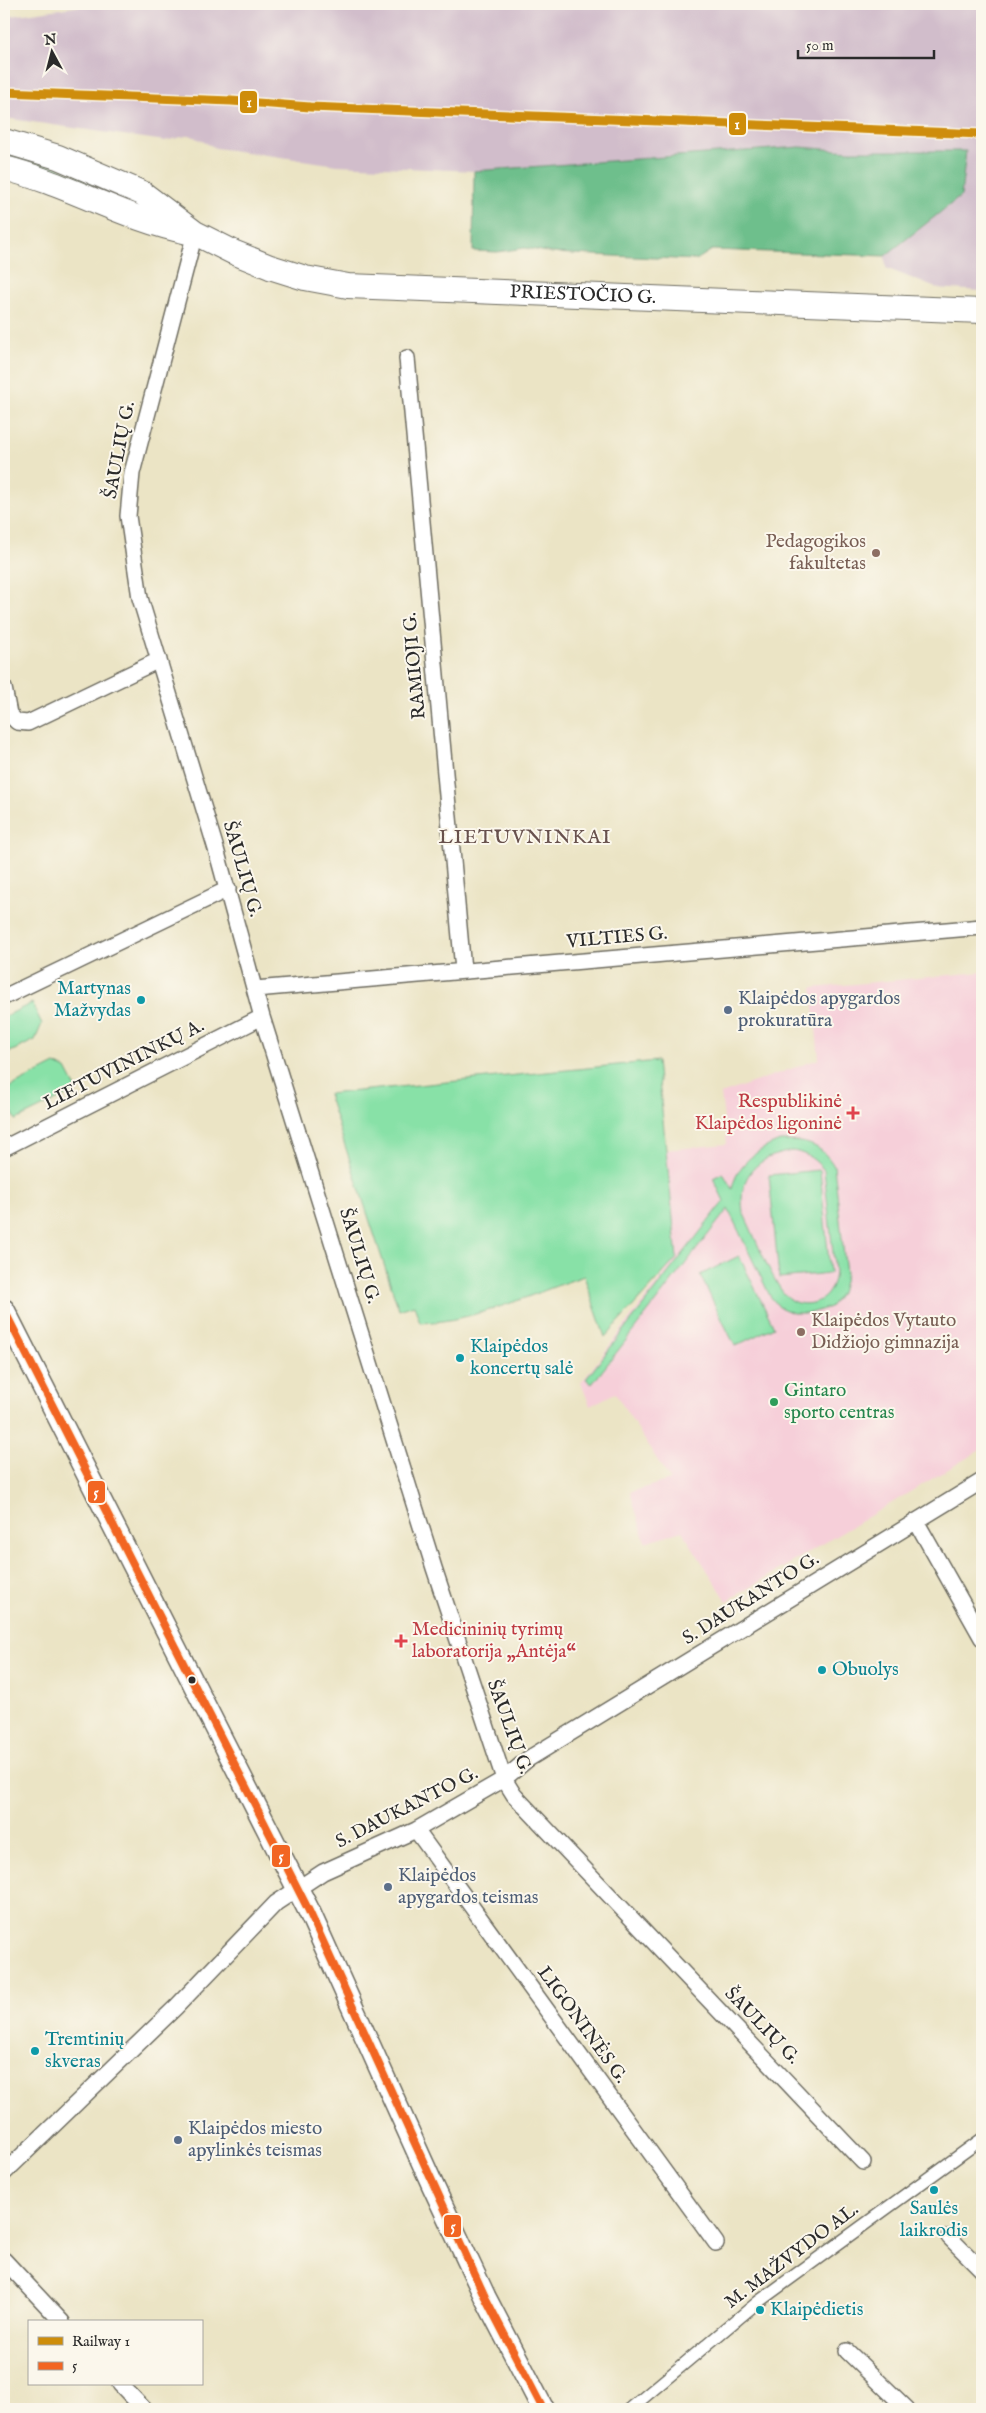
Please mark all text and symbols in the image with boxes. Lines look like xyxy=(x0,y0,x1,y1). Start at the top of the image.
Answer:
north arrow xyxy=(28,28,78,78)
scale bar xyxy=(798,28,935,60)
text: N xyxy=(42,30,58,50)
text: 50 m xyxy=(806,36,834,55)
line badge: 1 xyxy=(239,90,258,114)
text: 1 xyxy=(246,94,252,112)
line badge: 1 xyxy=(728,112,747,136)
text: 1 xyxy=(734,116,740,134)
street label: PRIESTOČIO G. xyxy=(509,280,657,310)
street label: ŠAULIŲ G. xyxy=(98,399,141,501)
place label: Pedagogikos fakultetas xyxy=(765,530,866,576)
marker: Pedagogikos fakultetas xyxy=(870,547,882,559)
street label: RAMIOJI G. xyxy=(398,611,432,721)
street label: ŠAULIŲ G. xyxy=(217,818,268,920)
district label: LIETUVNINKAI xyxy=(438,825,612,850)
street label: VILTIES G. xyxy=(564,922,669,954)
place label: Martynas Mažvydas xyxy=(54,977,131,1023)
place label: Klaipėdos apygardos prokuratūra xyxy=(738,987,900,1033)
marker: Martynas Mažvydas xyxy=(135,994,147,1006)
marker: Klaipėdos apygardos prokuratūra xyxy=(722,1004,734,1016)
street label: LIETUVININKŲ A. xyxy=(39,1014,209,1116)
place label: Respublikinė Klaipėdos ligoninė xyxy=(695,1090,842,1136)
marker: Respublikinė Klaipėdos ligoninė xyxy=(846,1106,860,1120)
street label: ŠAULIŲ G. xyxy=(333,1205,386,1307)
place label: Klaipėdos Vytauto Didžiojo gimnazija xyxy=(811,1309,960,1355)
marker: Klaipėdos Vytauto Didžiojo gimnazija xyxy=(795,1326,807,1338)
place label: Klaipėdos koncertų salė xyxy=(470,1335,574,1381)
marker: Klaipėdos koncertų salė xyxy=(454,1352,466,1364)
place label: Gintaro sporto centras xyxy=(784,1379,894,1425)
marker: Gintaro sporto centras xyxy=(768,1396,780,1408)
line badge: 5 xyxy=(87,1480,106,1504)
text: 5 xyxy=(93,1484,99,1502)
street label: S. DAUKANTO G. xyxy=(678,1547,824,1651)
place label: Medicininių tyrimų laboratorija „Antėja“ xyxy=(412,1618,576,1664)
marker: Medicininių tyrimų laboratorija „Antėja“ xyxy=(394,1634,408,1648)
place label: Obuolys xyxy=(832,1658,899,1682)
marker: Obuolys xyxy=(816,1664,828,1676)
unlabelled marker xyxy=(187,1675,197,1685)
street label: ŠAULIŲ G. xyxy=(481,1676,538,1778)
street label: S. DAUKANTO G. xyxy=(332,1762,482,1854)
line badge: 5 xyxy=(271,1844,291,1868)
text: 5 xyxy=(278,1848,284,1866)
place label: Klaipėdos apygardos teismas xyxy=(398,1864,539,1910)
marker: Klaipėdos apygardos teismas xyxy=(382,1881,394,1893)
street label: LIGONINĖS G. xyxy=(531,1961,633,2088)
street label: ŠAULIŲ G. xyxy=(719,1981,806,2070)
place label: Tremtinių skveras xyxy=(45,2028,124,2074)
marker: Tremtinių skveras xyxy=(29,2045,41,2057)
place label: Klaipėdos miesto apylinkės teismas xyxy=(188,2117,322,2163)
marker: Klaipėdos miesto apylinkės teismas xyxy=(172,2134,184,2146)
marker: Saulės laikrodis xyxy=(928,2184,940,2196)
place label: Saulės laikrodis xyxy=(900,2197,968,2243)
street label: M. MAŽVYDO AL. xyxy=(720,2198,864,2314)
line badge: 5 xyxy=(443,2214,462,2238)
text: 5 xyxy=(450,2218,456,2236)
place label: Klaipėdietis xyxy=(770,2298,863,2322)
marker: Klaipėdietis xyxy=(754,2304,766,2316)
legend xyxy=(28,2320,202,2386)
text: Railway 1 xyxy=(72,2332,130,2351)
text: 5 xyxy=(72,2356,78,2375)

